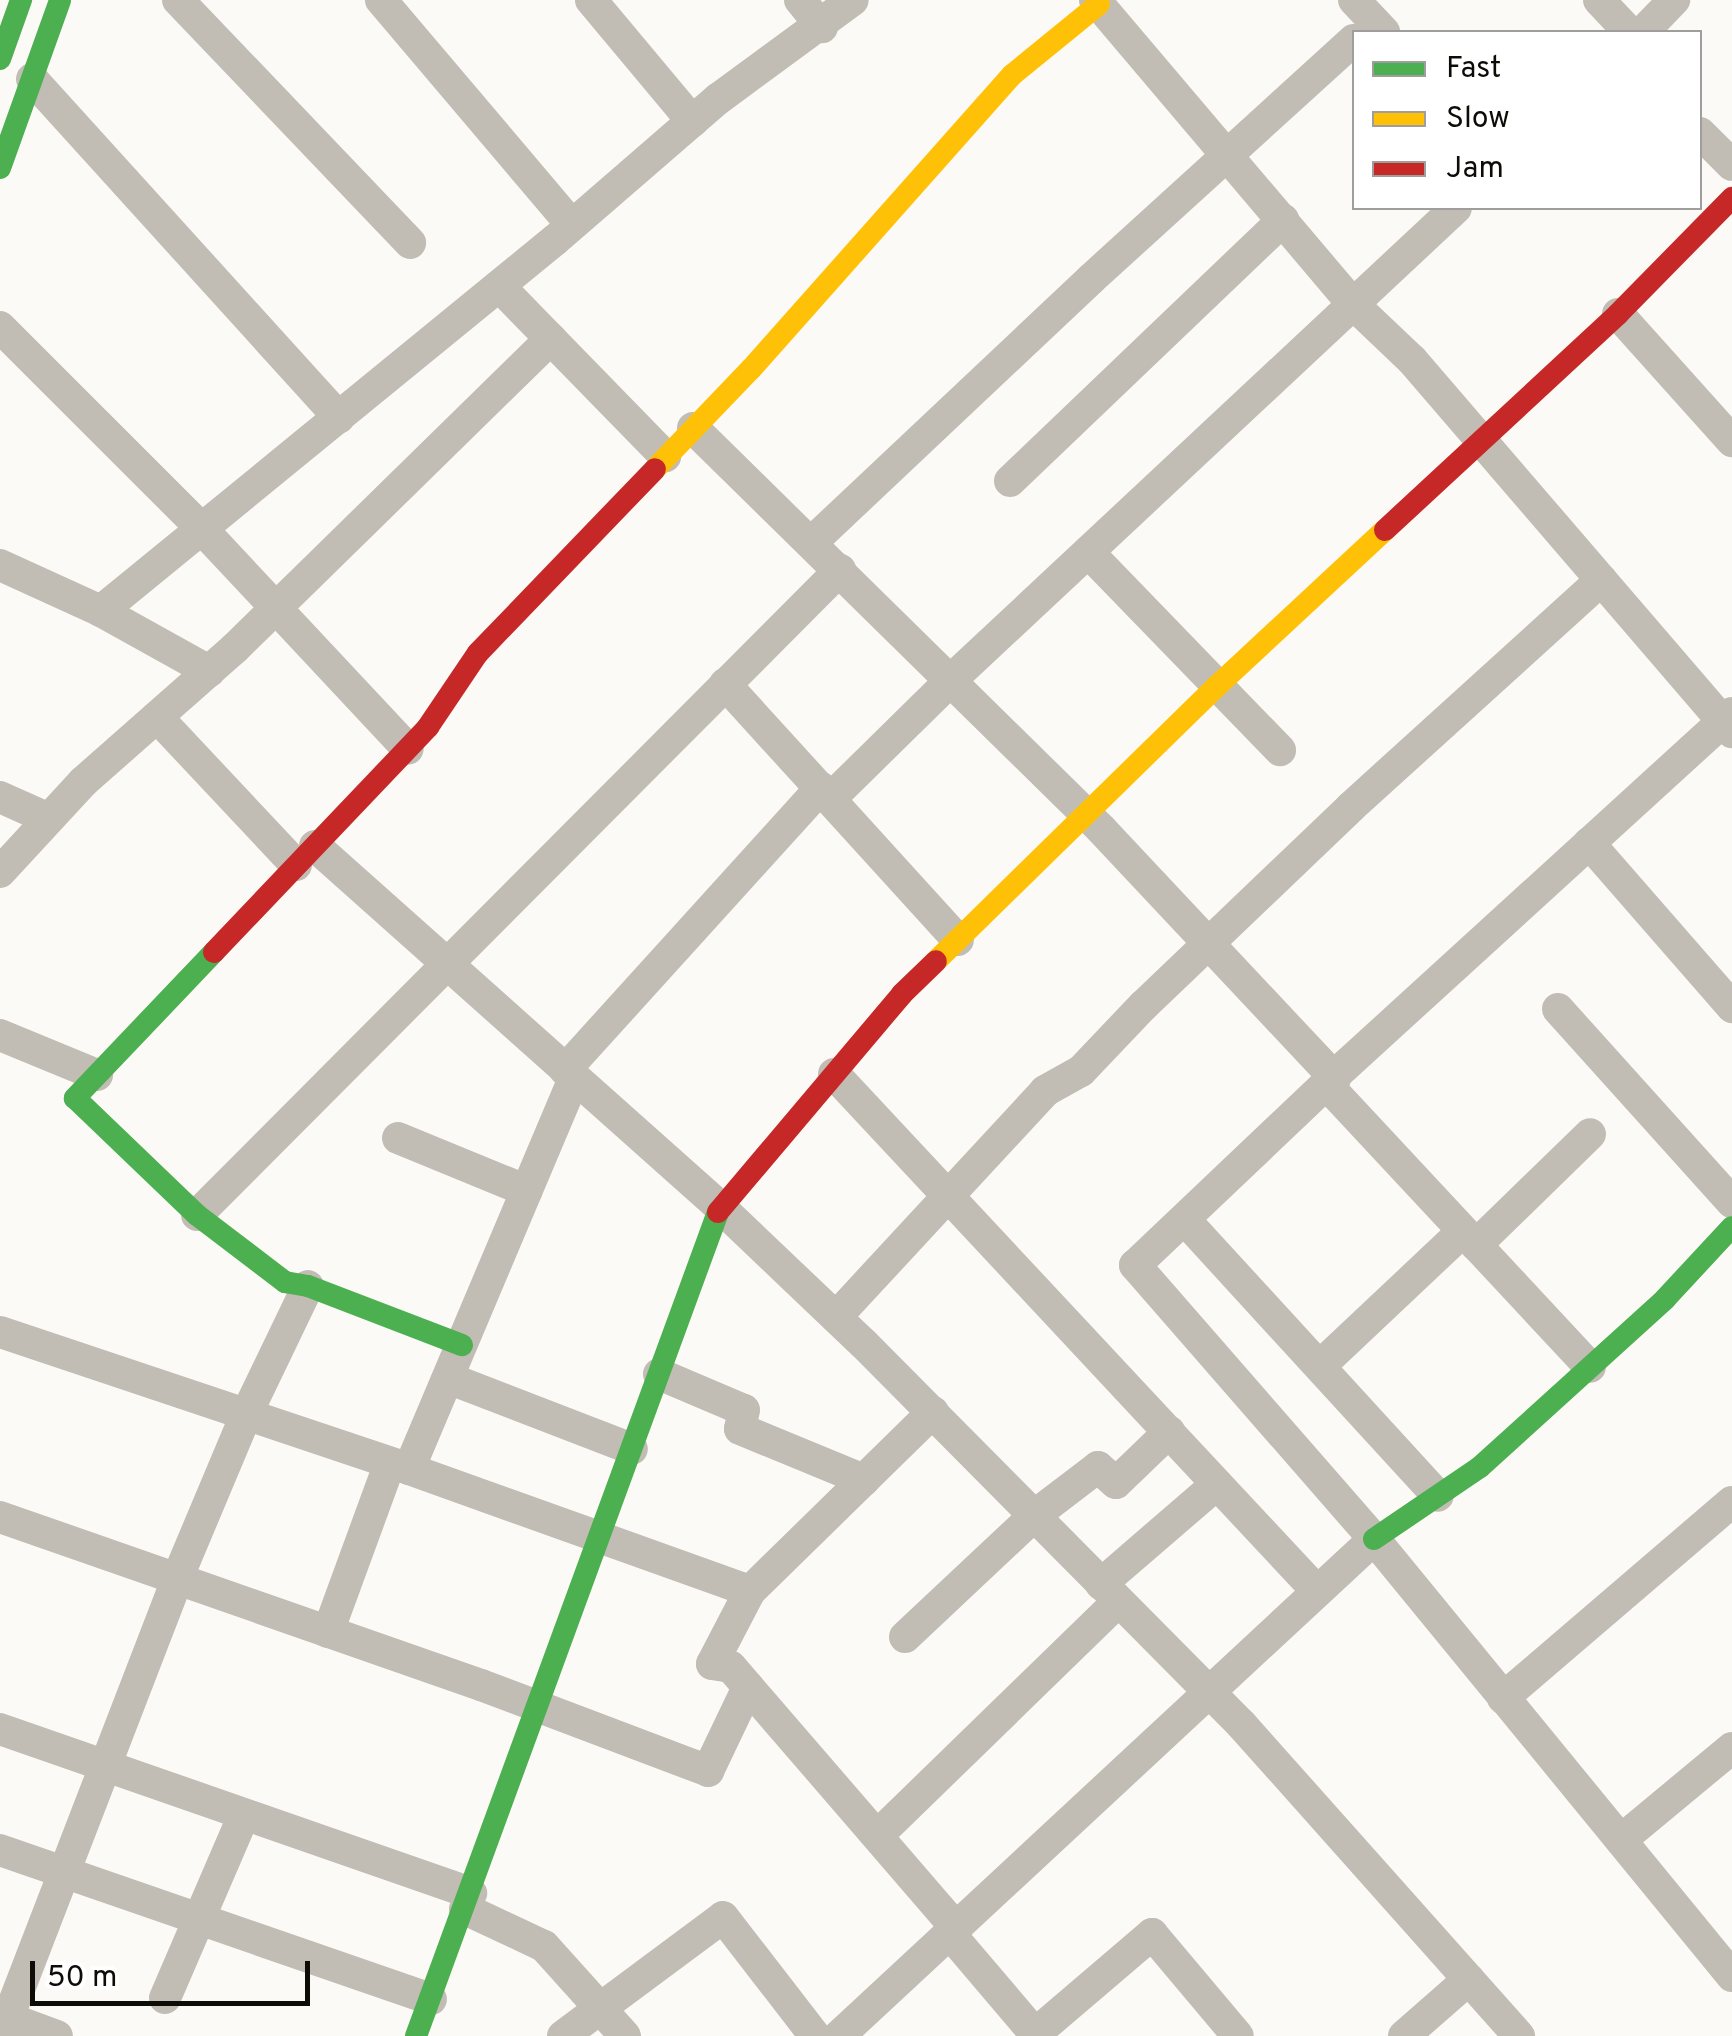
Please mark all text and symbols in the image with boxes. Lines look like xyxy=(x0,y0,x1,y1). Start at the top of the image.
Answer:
legend xyxy=(1352,30,1702,210)
text: Fast xyxy=(1446,51,1501,88)
text: Slow xyxy=(1446,101,1510,138)
text: Jam xyxy=(1446,151,1504,188)
scale bar xyxy=(35,1941,315,2003)
text: 50 m xyxy=(47,1960,117,1997)

